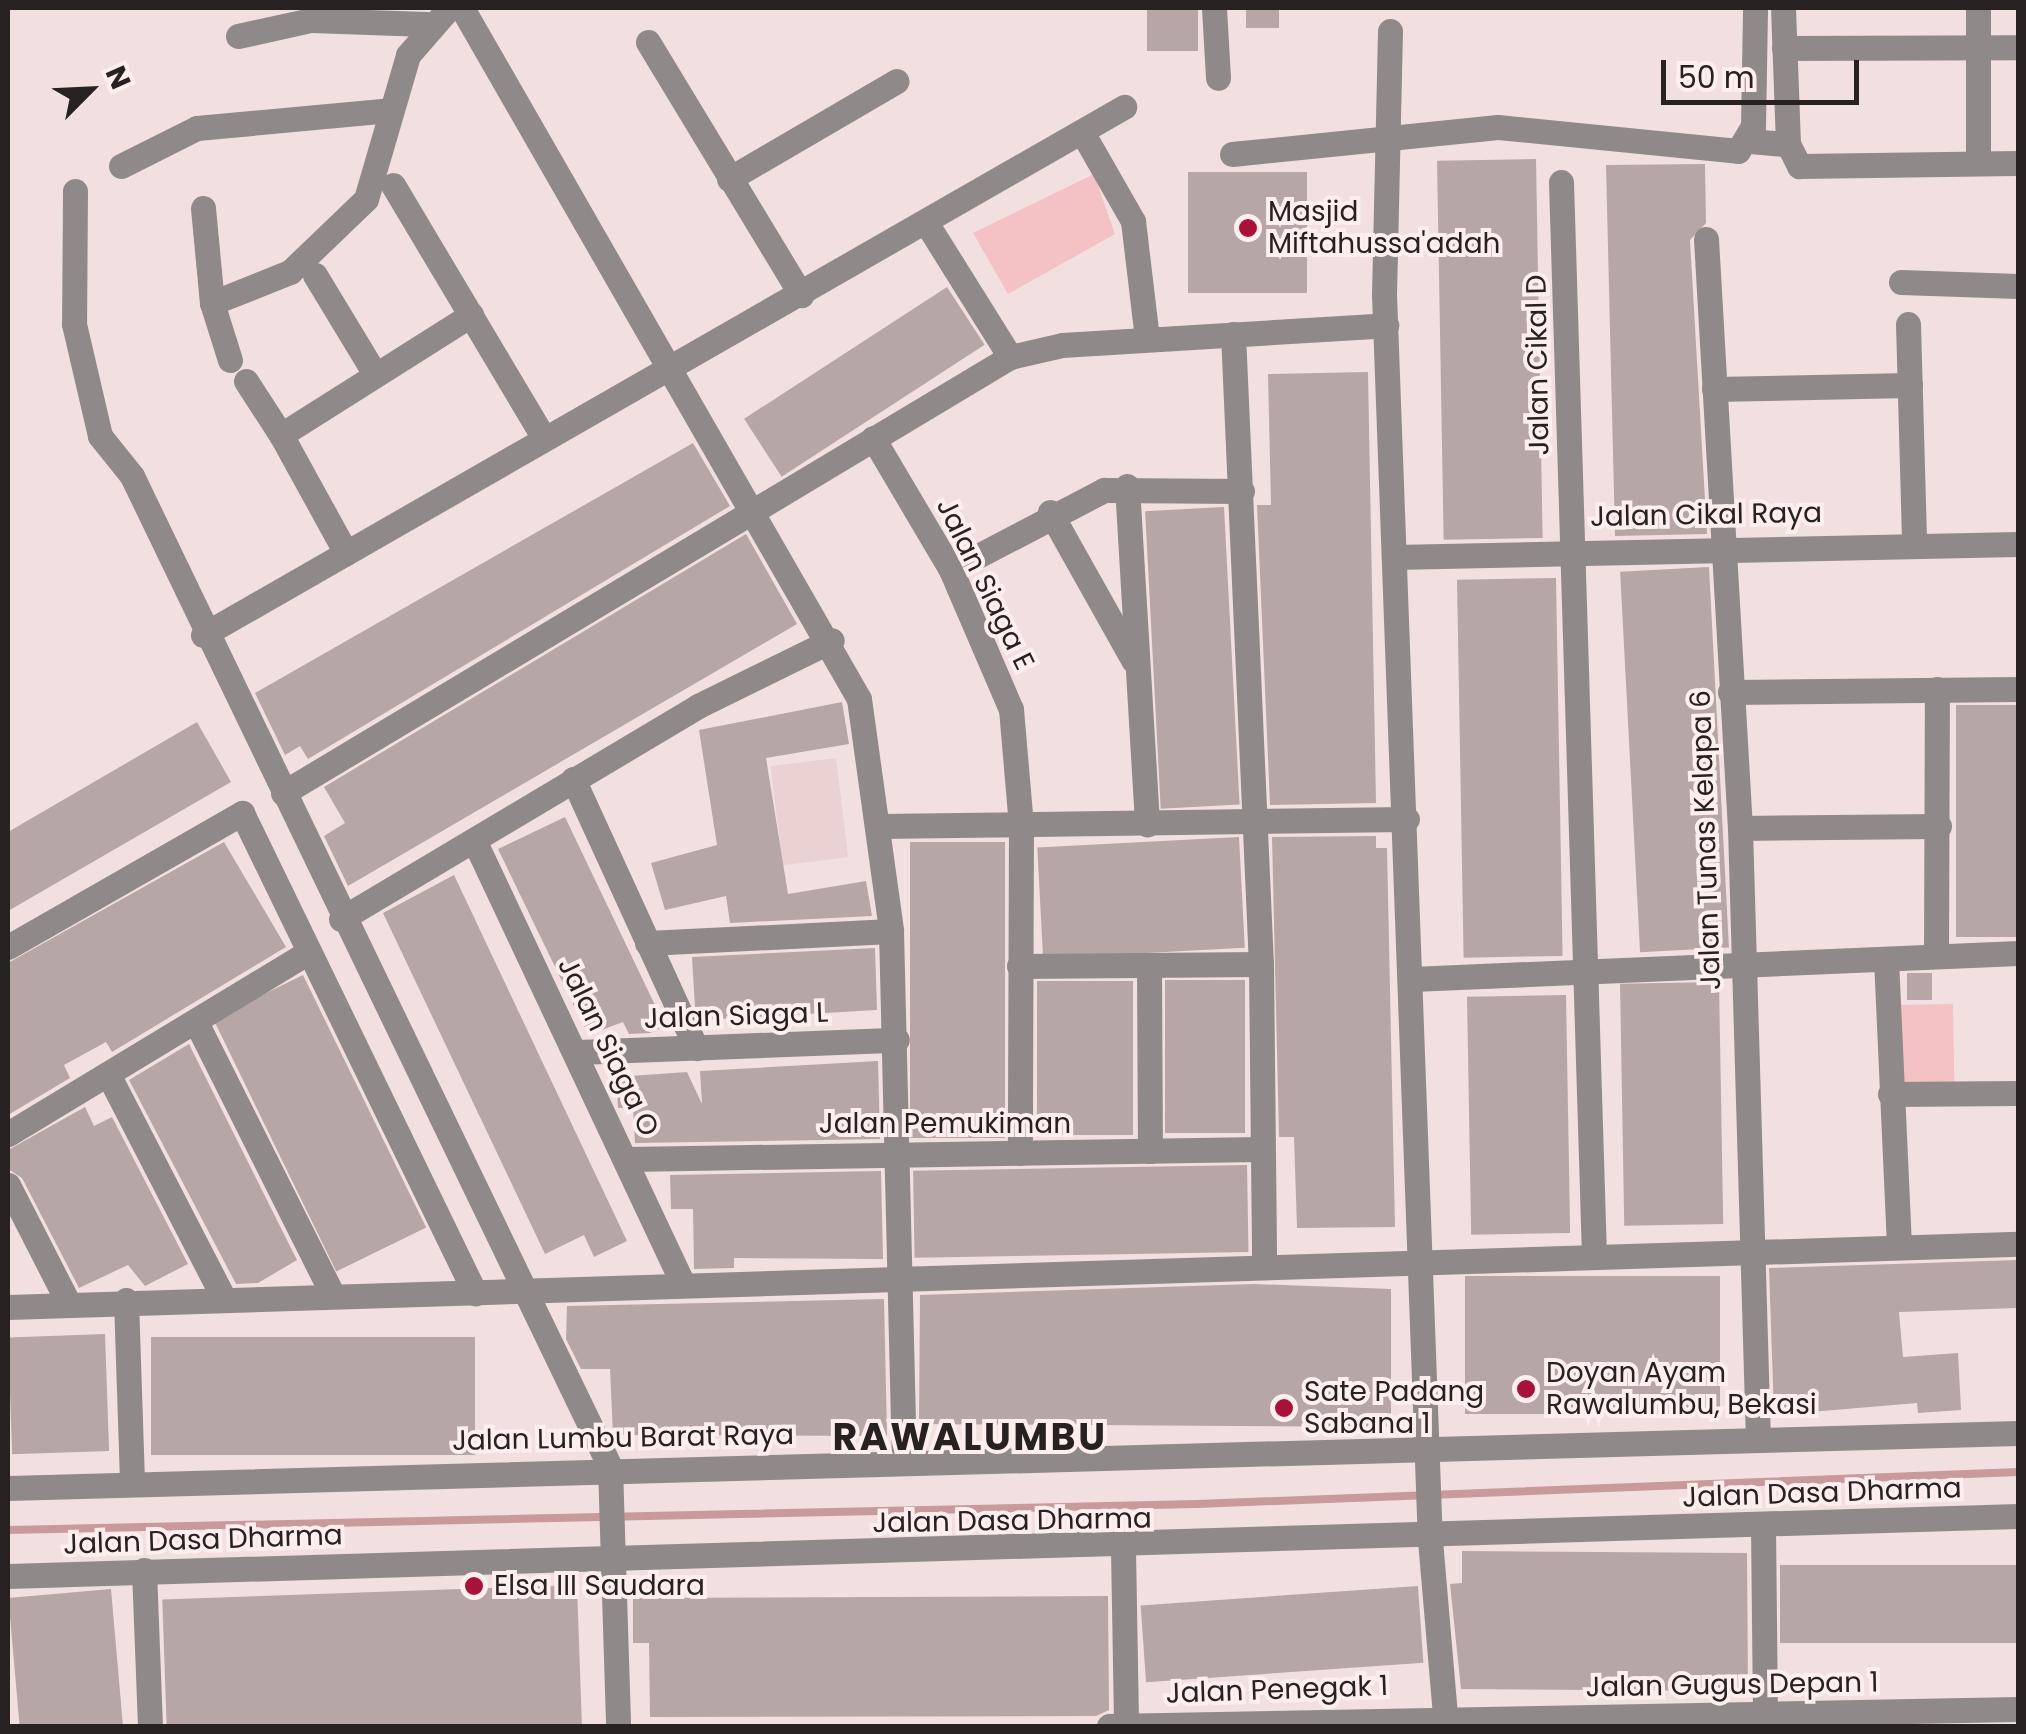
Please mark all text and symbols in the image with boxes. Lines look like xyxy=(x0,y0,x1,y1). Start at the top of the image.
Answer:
north arrow xyxy=(40,40,140,140)
scale bar xyxy=(1666,40,1864,102)
text: 50 m xyxy=(1678,56,1755,99)
text: N xyxy=(96,60,140,95)
place label: Masjid Miftahussa'adah xyxy=(1268,195,1500,261)
marker: Masjid Miftahussa'adah xyxy=(1237,217,1259,239)
street label: Jalan Cikal D xyxy=(1520,274,1556,456)
street label: Jalan Siaga E xyxy=(929,493,1041,675)
street label: Jalan Cikal Raya xyxy=(1590,496,1822,534)
street label: Jalan Tunas Kelapa 6 xyxy=(1684,689,1728,991)
street label: Jalan Siaga O xyxy=(550,952,666,1142)
street label: Jalan Siaga L xyxy=(643,996,829,1036)
street label: Jalan Pemukiman xyxy=(819,1107,1071,1141)
place label: Doyan Ayam Rawalumbu, Bekasi xyxy=(1546,1356,1817,1422)
place label: Sate Padang Sabana 1 xyxy=(1304,1375,1484,1441)
marker: Doyan Ayam Rawalumbu, Bekasi xyxy=(1515,1378,1537,1400)
marker: Sate Padang Sabana 1 xyxy=(1273,1397,1295,1419)
district label: RAWALUMBU xyxy=(833,1414,1107,1460)
street label: Jalan Lumbu Barat Raya xyxy=(452,1418,794,1458)
street label: Jalan Dasa Dharma xyxy=(1682,1471,1962,1515)
street label: Jalan Dasa Dharma xyxy=(872,1502,1152,1540)
street label: Jalan Dasa Dharma xyxy=(63,1518,343,1562)
place label: Elsa III Saudara xyxy=(494,1569,705,1603)
marker: Elsa III Saudara xyxy=(463,1575,485,1597)
street label: Jalan Gugus Depan 1 xyxy=(1585,1666,1879,1704)
street label: Jalan Penegak 1 xyxy=(1165,1669,1389,1711)

